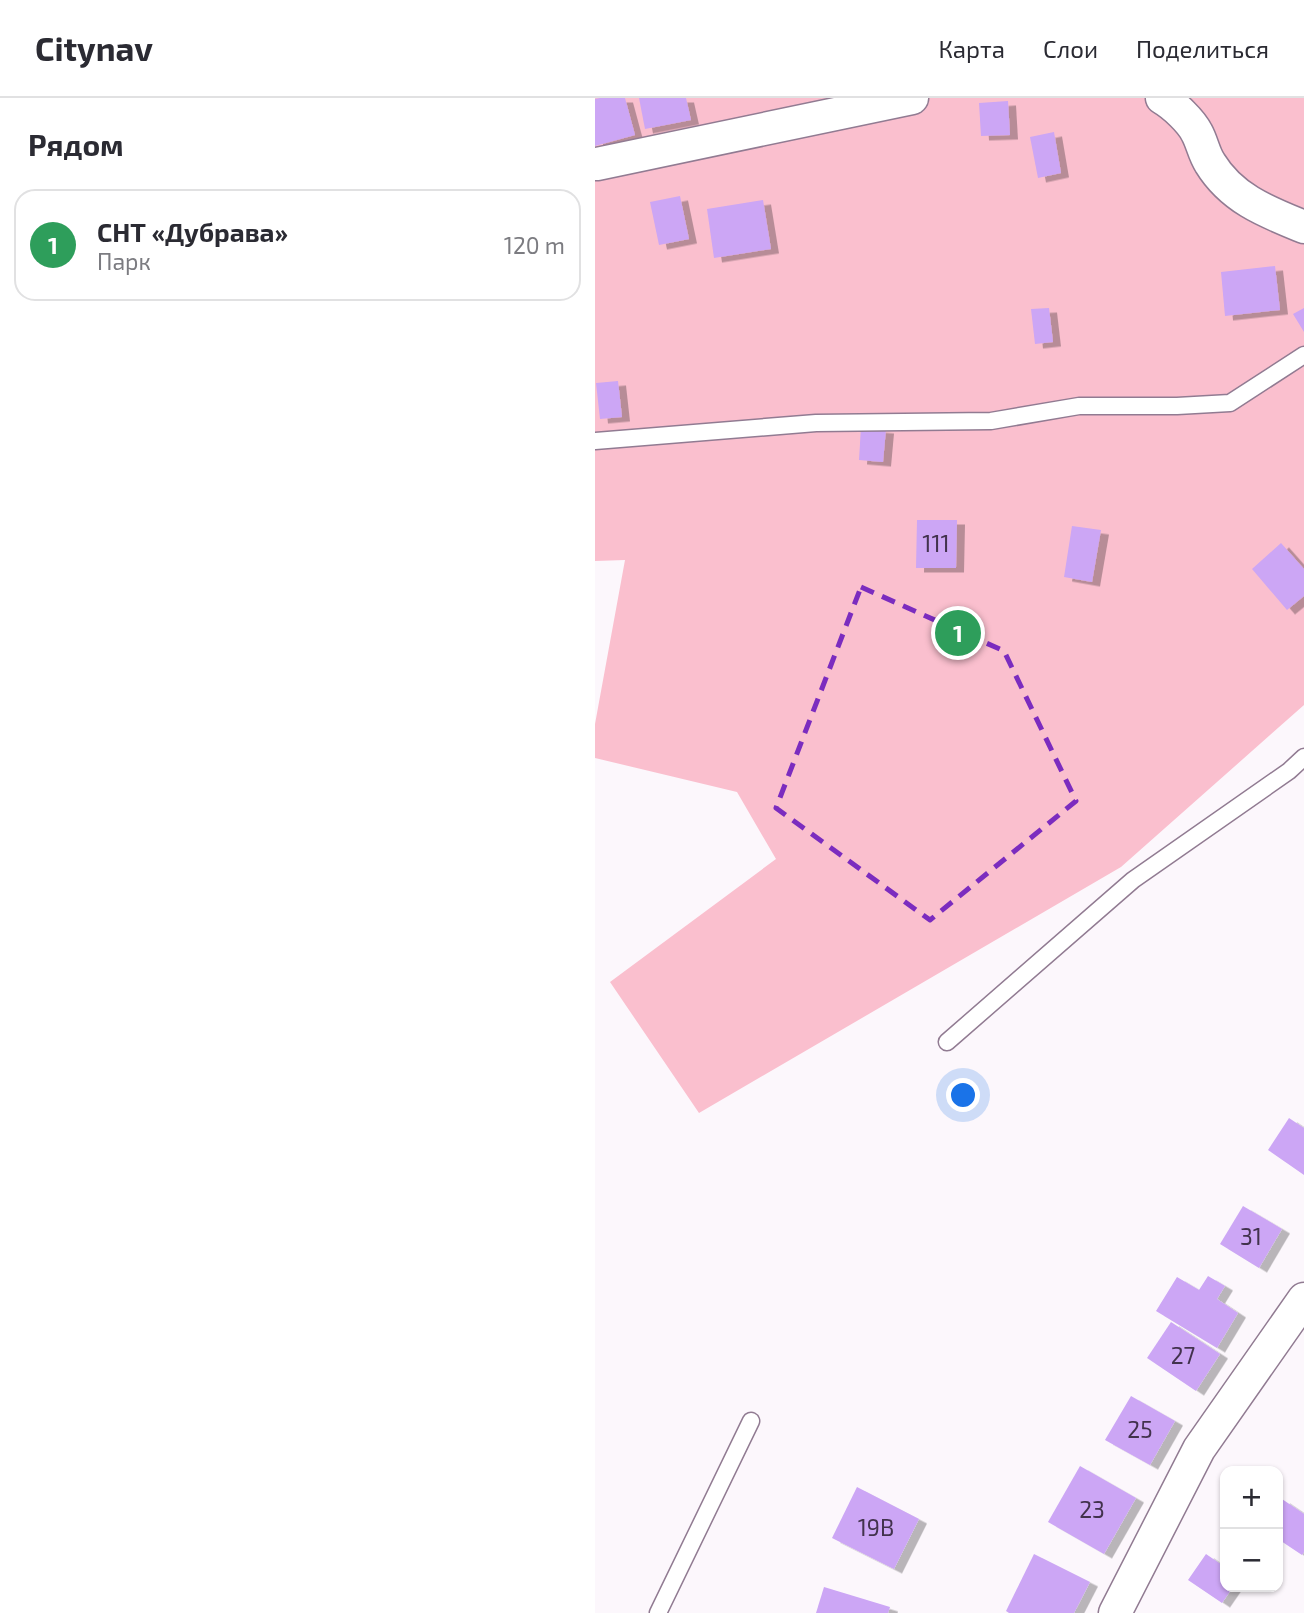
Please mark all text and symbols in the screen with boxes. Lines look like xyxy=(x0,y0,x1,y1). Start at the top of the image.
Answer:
text: Citynav xyxy=(35,28,153,68)
text: Карта xyxy=(938,34,1005,63)
text: Слои xyxy=(1043,34,1098,63)
text: Поделиться xyxy=(1136,34,1269,63)
text: Рядом xyxy=(28,126,124,162)
text: СНТ «Дубрава» xyxy=(97,216,288,247)
text: 1 xyxy=(48,231,58,259)
text: 120 m xyxy=(504,231,565,259)
text: Парк xyxy=(97,247,151,275)
house number: 111 xyxy=(922,529,950,557)
pin: 1 xyxy=(935,607,981,659)
your location xyxy=(946,1078,980,1112)
house number: 31 xyxy=(1240,1222,1262,1250)
house number: 27 xyxy=(1171,1341,1196,1369)
house number: 25 xyxy=(1127,1415,1153,1443)
map controls xyxy=(1220,1466,1283,1592)
button: + xyxy=(1220,1466,1283,1529)
house number: 23 xyxy=(1079,1495,1105,1523)
house number: 19В xyxy=(858,1513,894,1541)
button: − xyxy=(1220,1529,1283,1592)

